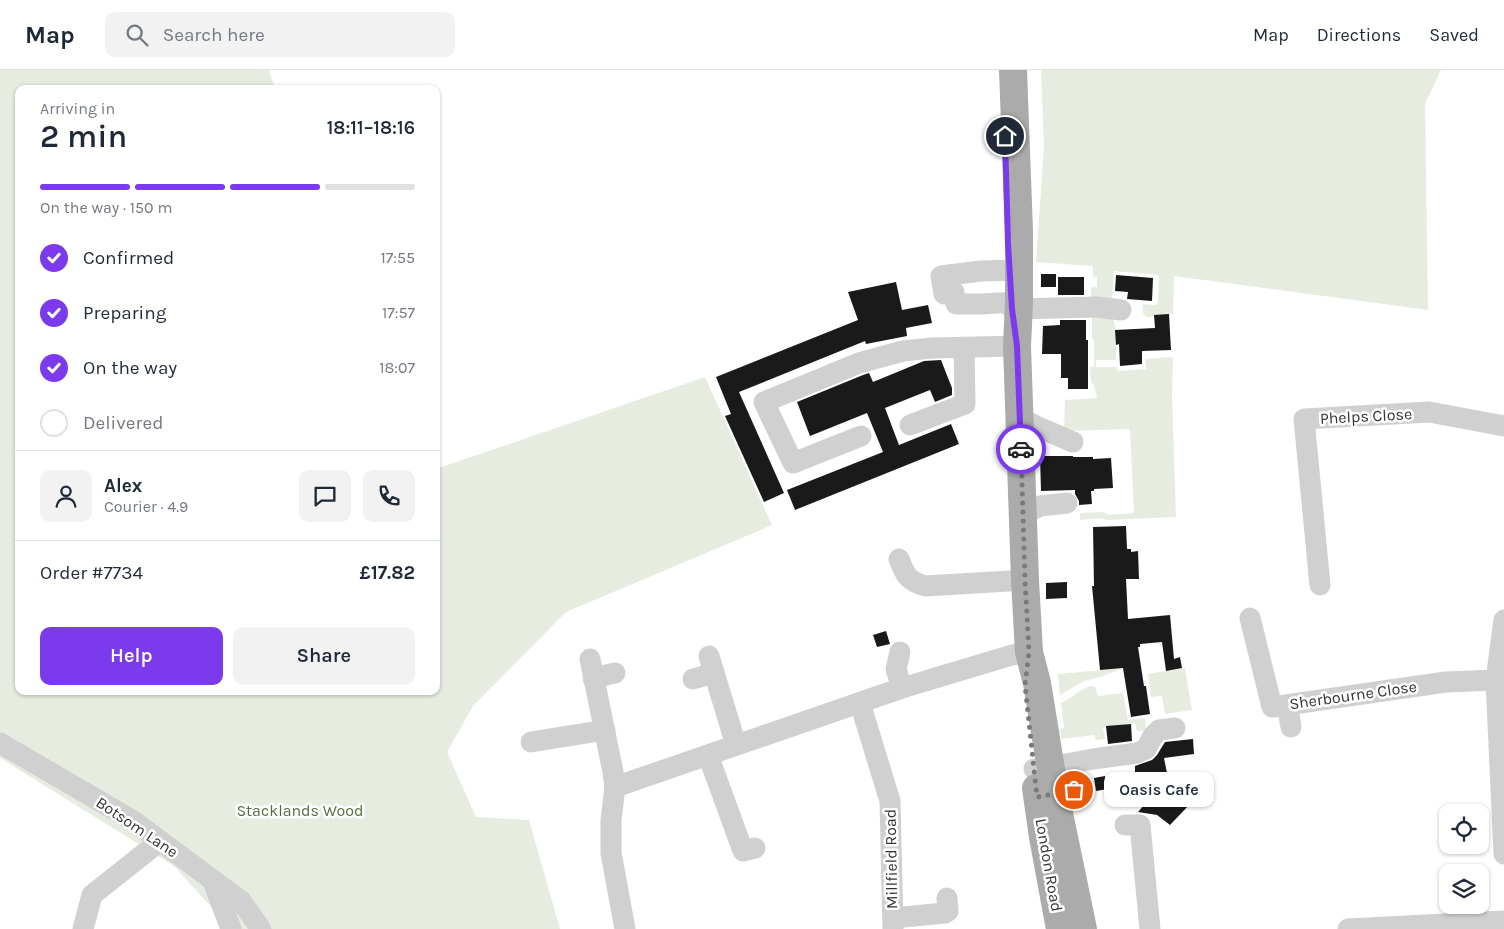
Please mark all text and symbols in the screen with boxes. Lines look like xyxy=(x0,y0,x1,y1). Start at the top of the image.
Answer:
search box xyxy=(105,12,455,57)
text: Map xyxy=(25,21,75,49)
icon: search xyxy=(123,21,151,49)
text: Search here xyxy=(163,24,265,46)
text: Map xyxy=(1253,24,1289,46)
text: Directions xyxy=(1317,24,1401,46)
text: Saved xyxy=(1429,24,1479,46)
text: Arriving in xyxy=(40,99,115,118)
pin xyxy=(984,115,1026,157)
text: 18:11–18:16 xyxy=(327,117,415,139)
text: 2 min xyxy=(40,118,127,155)
icon: home xyxy=(991,122,1019,150)
text: On the way · 150 m xyxy=(40,198,172,217)
icon: check xyxy=(40,244,68,272)
text: Confirmed xyxy=(83,247,174,269)
text: 17:55 xyxy=(380,248,415,267)
icon: check xyxy=(40,299,68,327)
text: Preparing xyxy=(83,302,166,324)
text: 17:57 xyxy=(382,303,415,322)
icon: check xyxy=(40,354,68,382)
text: On the way xyxy=(83,357,177,379)
text: 18:07 xyxy=(379,358,415,377)
street label: Phelps Close xyxy=(1319,404,1413,428)
text: Delivered xyxy=(83,412,163,434)
courier xyxy=(996,424,1046,474)
icon: car xyxy=(1007,435,1035,463)
button: person xyxy=(40,470,92,522)
button: chat xyxy=(299,470,351,522)
button: phone xyxy=(363,470,415,522)
text: Alex xyxy=(104,475,142,497)
text: Courier · 4.9 xyxy=(104,497,188,516)
text: Order #7734 xyxy=(40,562,143,584)
text: £17.82 xyxy=(359,562,415,584)
button: Help xyxy=(40,627,223,685)
button: Share xyxy=(233,627,415,685)
street label: Sherbourne Close xyxy=(1288,677,1418,713)
pin xyxy=(1053,769,1095,811)
callout: Oasis Cafe xyxy=(1104,772,1214,808)
icon: bag xyxy=(1060,776,1088,804)
text: Oasis Cafe xyxy=(1119,780,1199,799)
street label: Botsom Lane xyxy=(92,793,182,861)
park label: Stacklands Wood xyxy=(236,801,364,820)
map controls xyxy=(1439,804,1489,914)
button: locate xyxy=(1439,804,1489,854)
street label: Millfield Road xyxy=(881,809,901,909)
street label: London Road xyxy=(1031,817,1067,913)
button: layers xyxy=(1439,864,1489,914)

